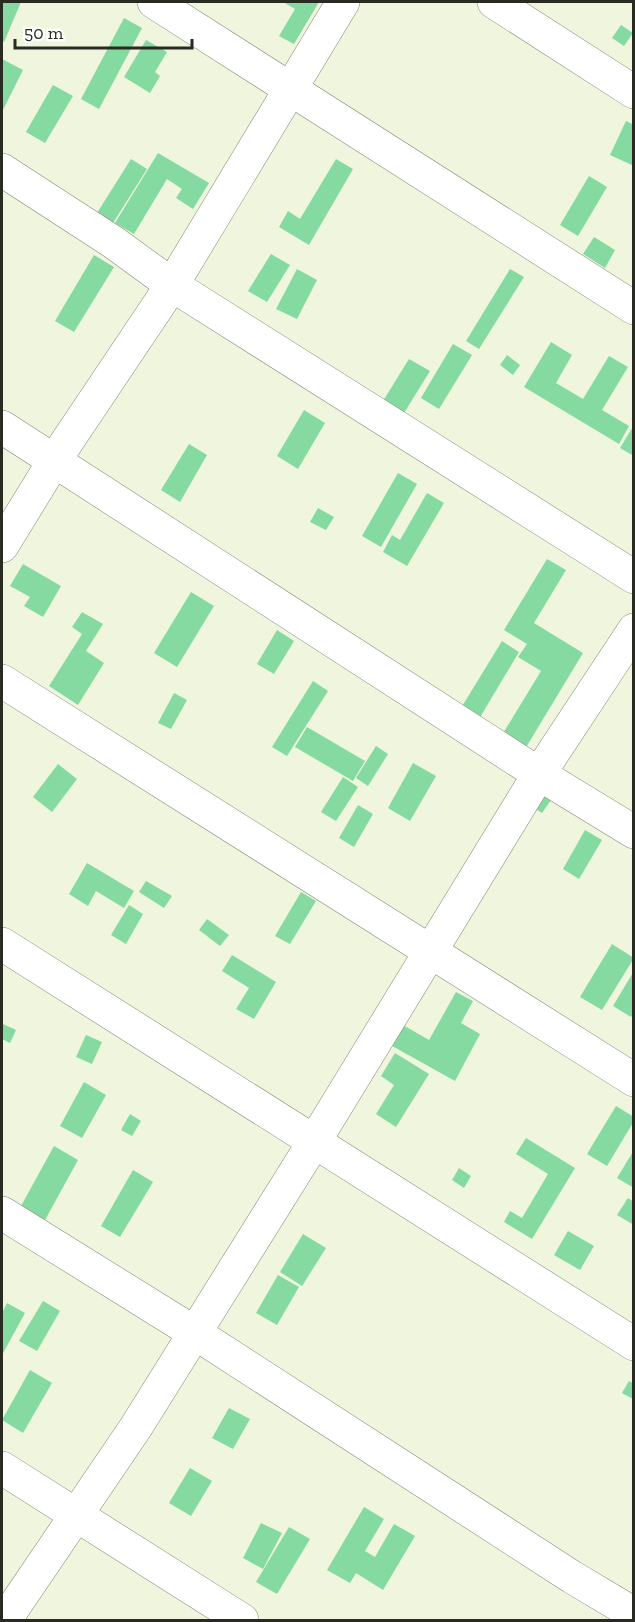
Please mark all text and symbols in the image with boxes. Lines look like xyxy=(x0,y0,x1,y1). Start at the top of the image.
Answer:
scale bar xyxy=(15,12,192,50)
text: 50 m xyxy=(24,22,64,44)

